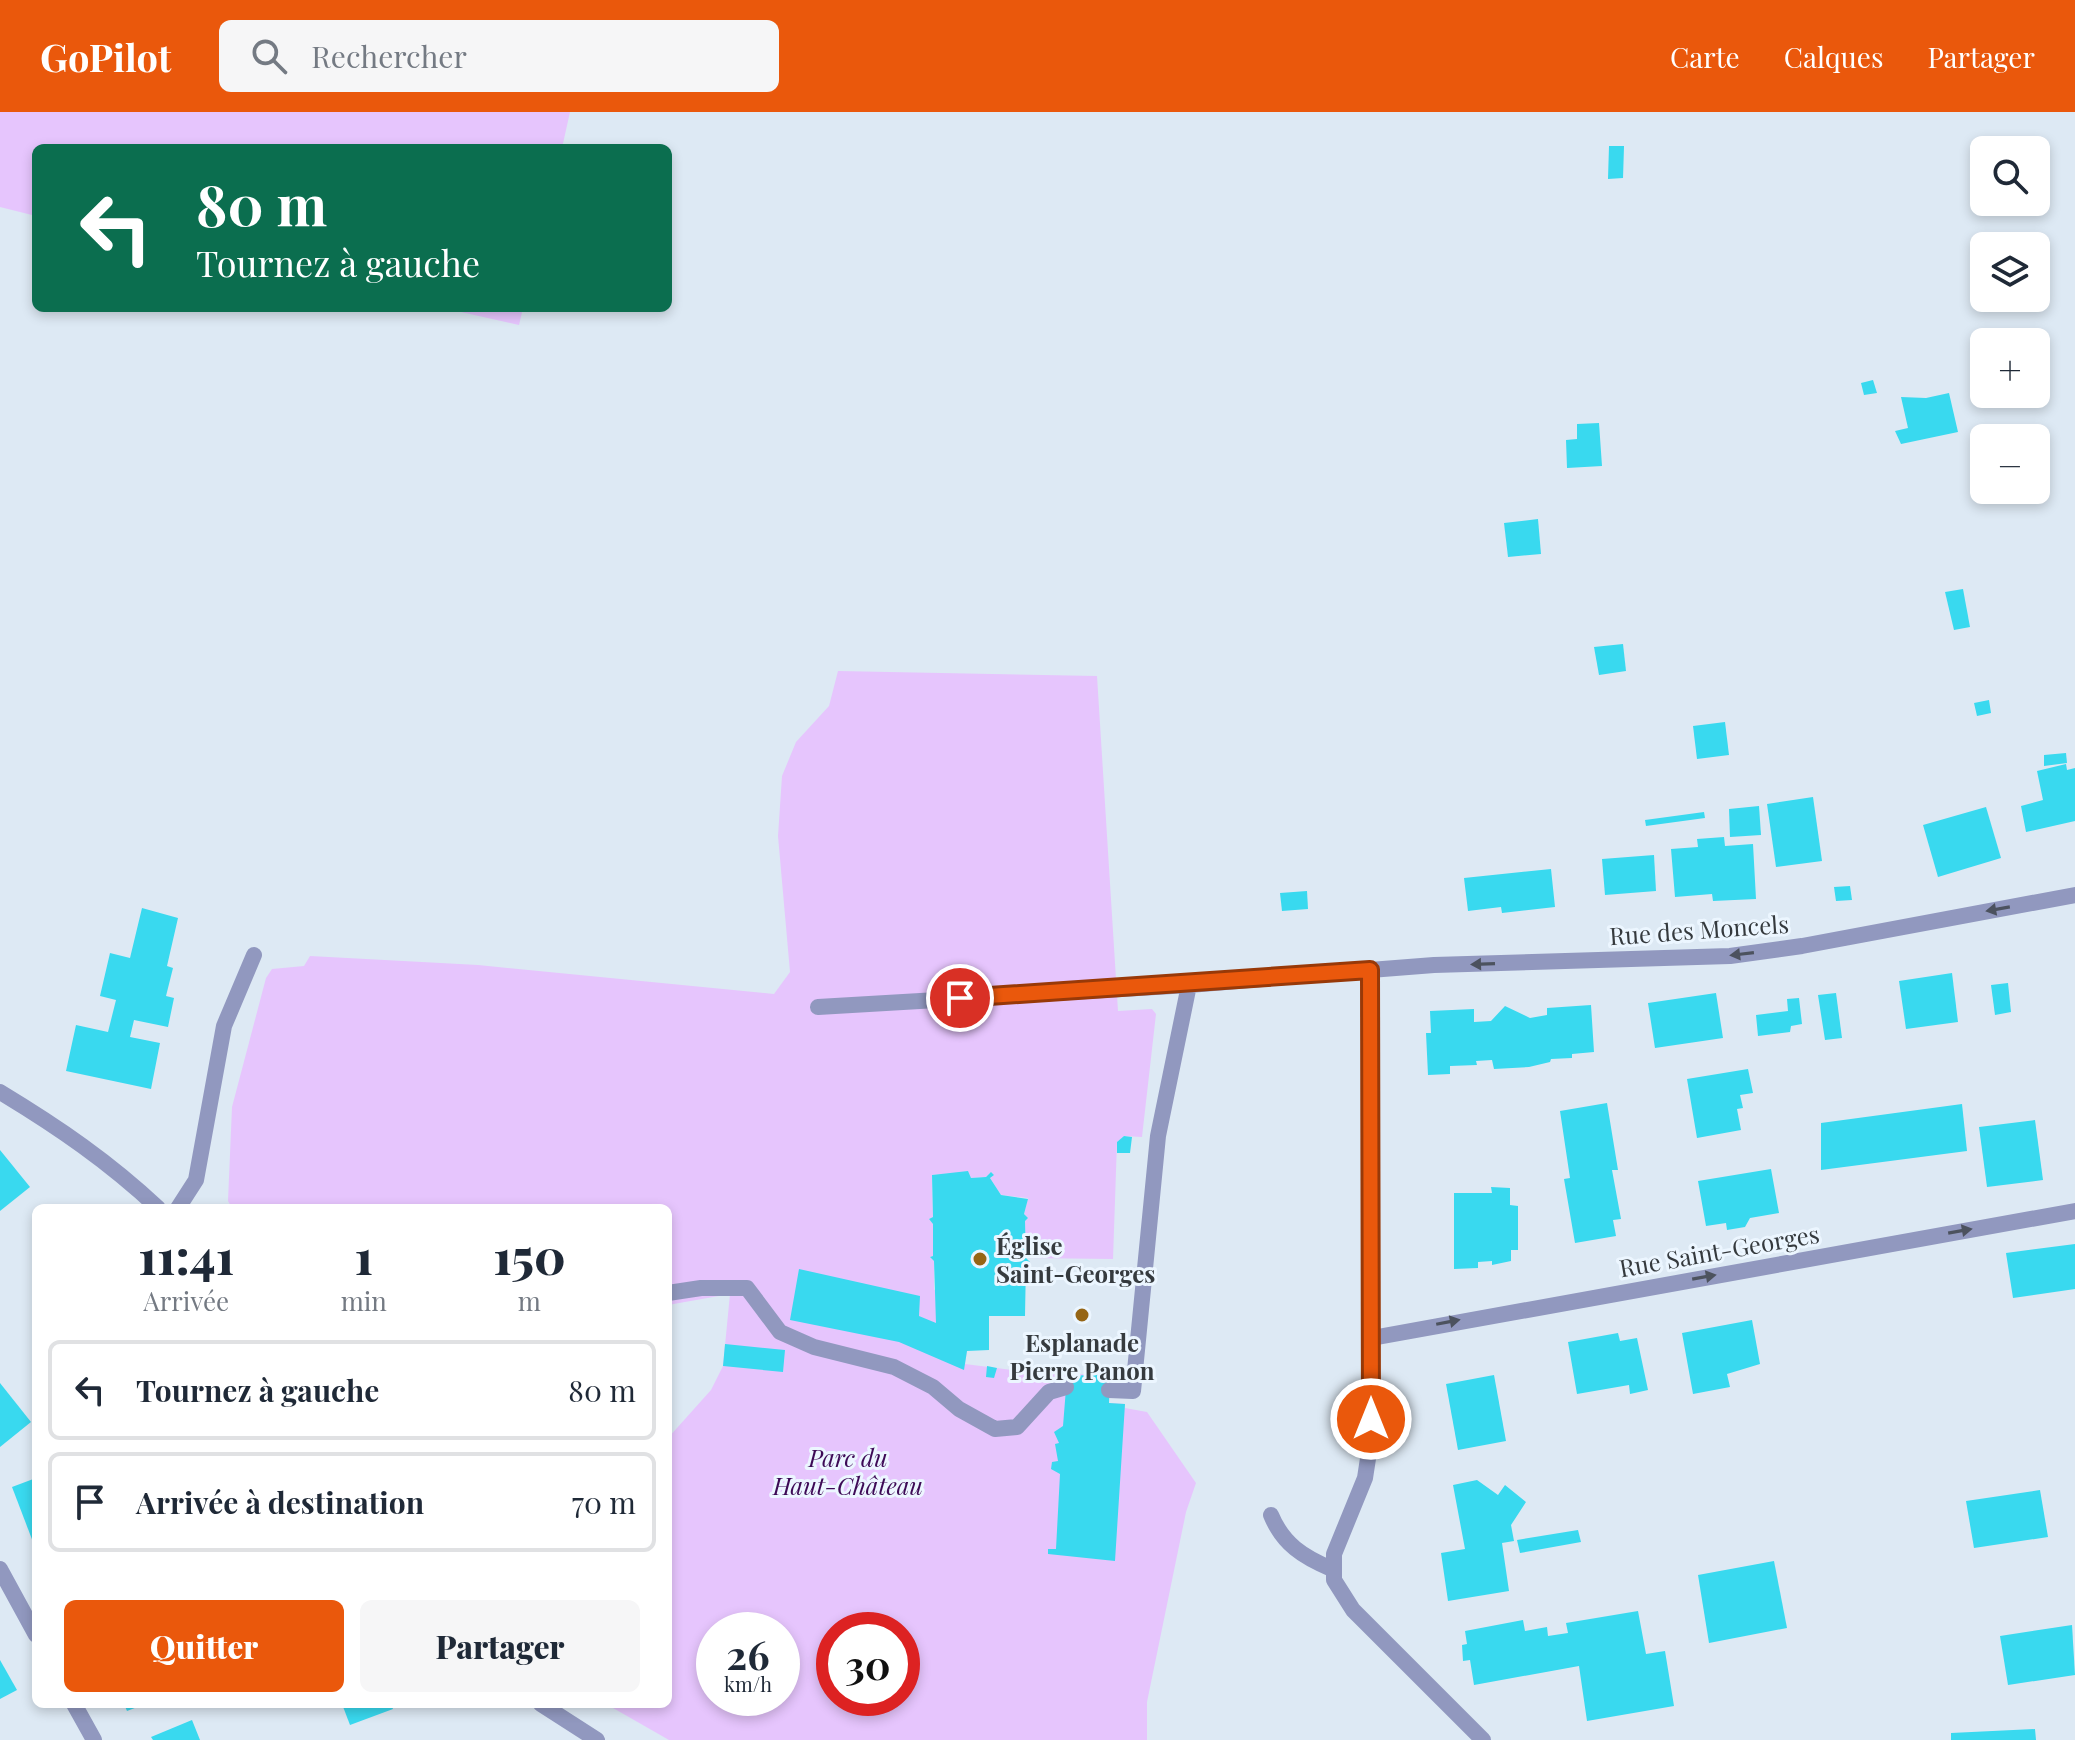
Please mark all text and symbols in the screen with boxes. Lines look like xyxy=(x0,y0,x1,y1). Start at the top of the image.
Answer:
search box xyxy=(219,20,779,92)
text: GoPilot xyxy=(40,31,171,82)
icon: search xyxy=(247,34,291,78)
text: Rechercher xyxy=(311,36,467,76)
text: Carte xyxy=(1670,38,1740,75)
text: Calques xyxy=(1784,38,1883,75)
text: Partager xyxy=(1927,38,2035,75)
map controls xyxy=(1970,136,2050,504)
button: search xyxy=(1970,136,2050,216)
text: 80 m xyxy=(196,166,327,241)
icon: left xyxy=(64,176,168,280)
button: layers xyxy=(1970,232,2050,312)
text: Tournez à gauche xyxy=(196,238,480,286)
button: + xyxy=(1970,328,2050,408)
button: − xyxy=(1970,424,2050,504)
one-way arrow xyxy=(1985,903,2010,915)
street label: Rue des Moncels xyxy=(1608,907,1790,951)
one-way arrow xyxy=(1729,948,1754,961)
one-way arrow xyxy=(1470,957,1495,970)
pin xyxy=(926,964,994,1032)
icon: arrive xyxy=(938,976,982,1020)
street label: Rue Saint-Georges xyxy=(1617,1217,1821,1283)
text: 11:41 xyxy=(138,1223,234,1287)
text: 1 xyxy=(354,1223,373,1287)
text: 150 xyxy=(493,1223,566,1287)
one-way arrow xyxy=(1948,1225,1973,1237)
place label: Église Saint-Georges xyxy=(996,1229,1155,1289)
marker: Église Saint-Georges xyxy=(971,1250,989,1268)
one-way arrow xyxy=(1692,1270,1717,1282)
text: Arrivée xyxy=(143,1283,229,1318)
text: min xyxy=(341,1283,387,1318)
text: m xyxy=(518,1283,541,1318)
marker: Esplanade Pierre Panon xyxy=(1073,1306,1091,1324)
one-way arrow xyxy=(1436,1316,1461,1328)
place label: Esplanade Pierre Panon xyxy=(1009,1326,1155,1386)
icon: left xyxy=(68,1368,112,1412)
text: Tournez à gauche xyxy=(136,1370,379,1410)
text: 80 m xyxy=(568,1370,636,1410)
position arrow xyxy=(1329,1377,1413,1461)
park label: Parc du Haut-Château xyxy=(772,1441,923,1501)
icon: arrive xyxy=(68,1480,112,1524)
text: Arrivée à destination xyxy=(136,1482,424,1522)
text: 70 m xyxy=(572,1482,636,1522)
button: Quitter xyxy=(64,1600,344,1692)
button: Partager xyxy=(360,1600,640,1692)
speed limit sign: 30 xyxy=(816,1612,920,1716)
text: 26 xyxy=(726,1627,770,1680)
text: km/h xyxy=(724,1670,772,1697)

